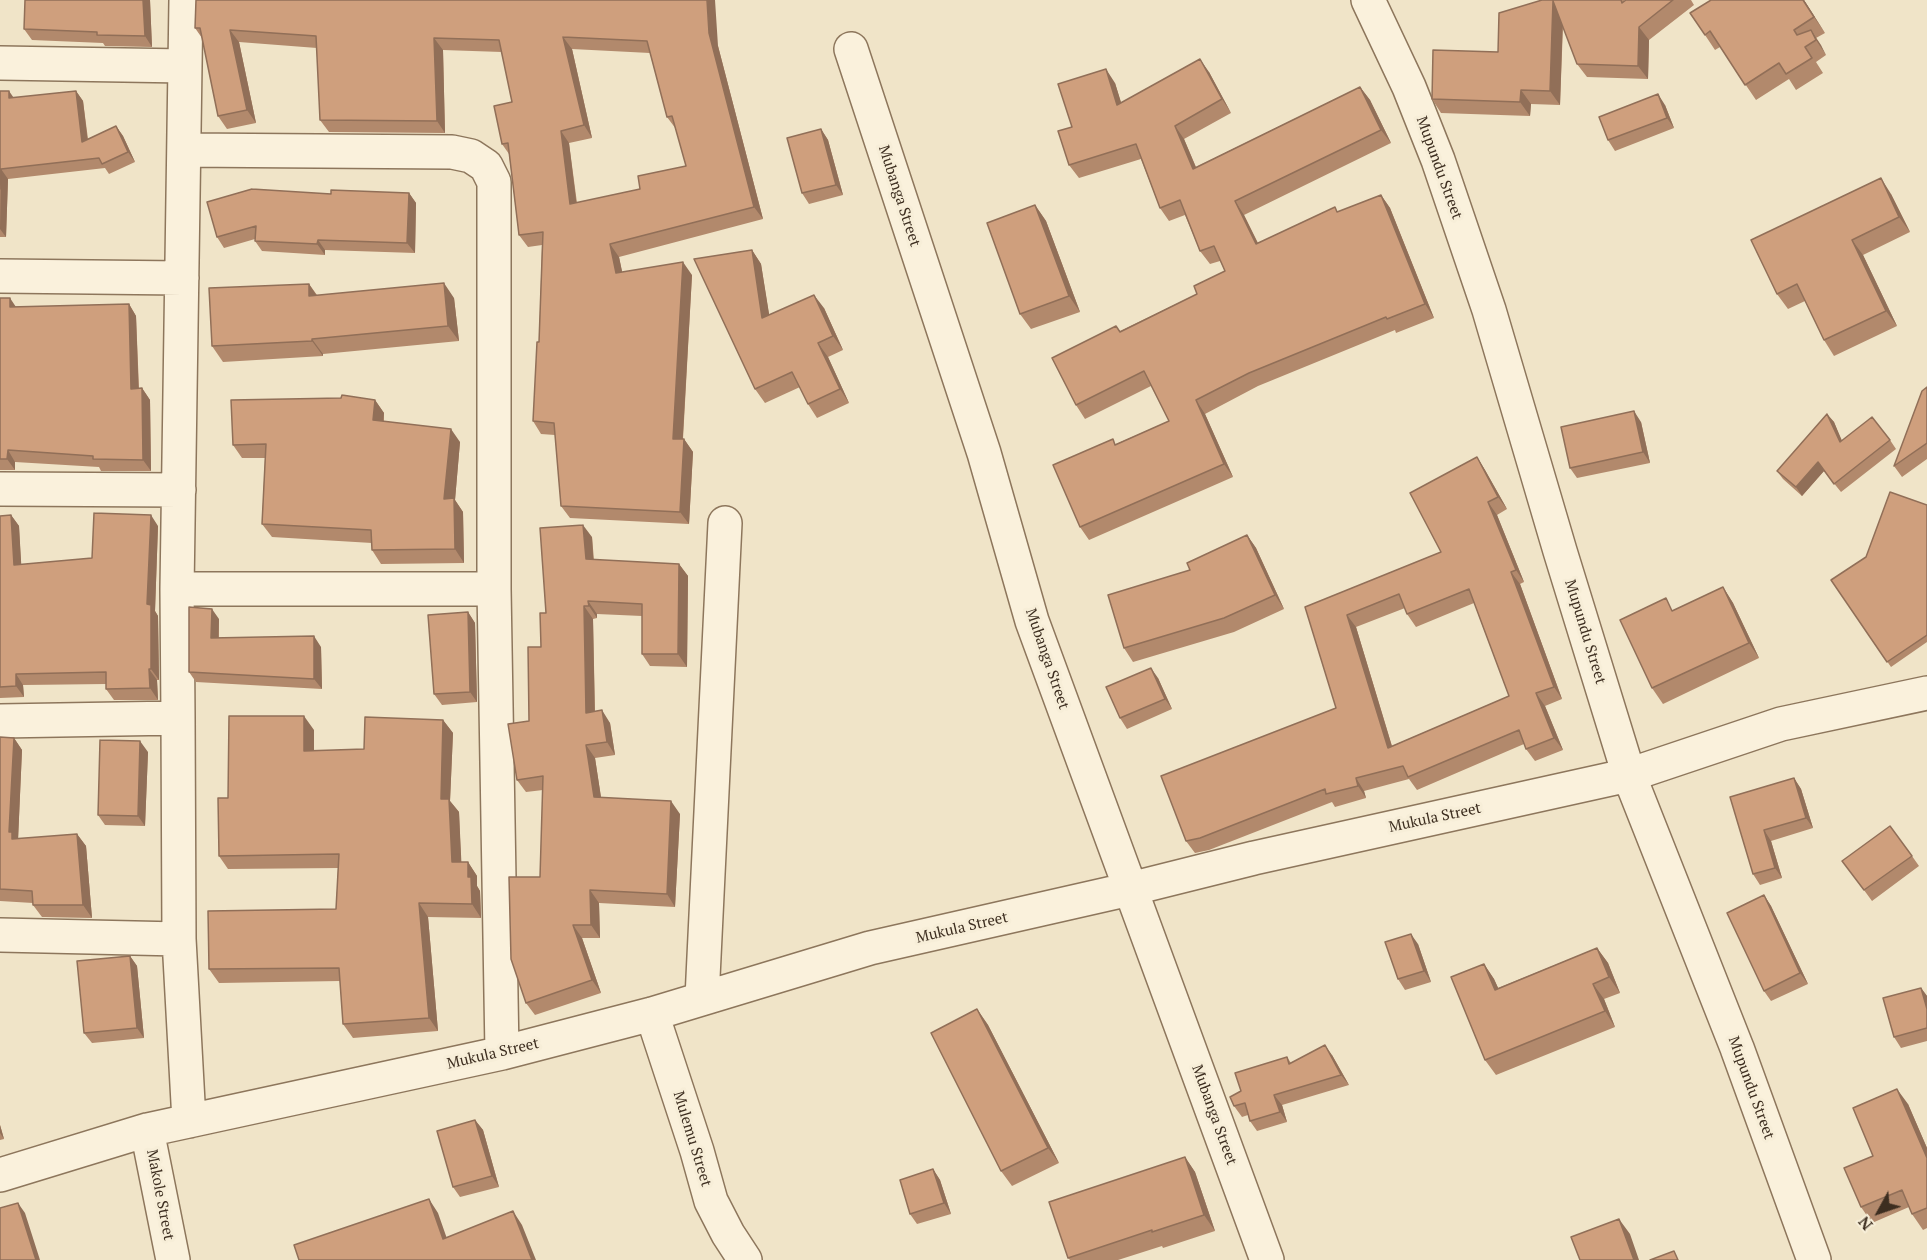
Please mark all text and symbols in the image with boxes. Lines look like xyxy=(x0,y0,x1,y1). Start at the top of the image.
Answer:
street label: Mupundu Street xyxy=(1412,114,1466,222)
street label: Mubanga Street xyxy=(874,143,924,249)
street label: Mupundu Street xyxy=(1561,578,1609,686)
street label: Mubanga Street xyxy=(1021,606,1073,712)
street label: Mukula Street xyxy=(1387,799,1483,837)
street label: Mukula Street xyxy=(914,909,1010,947)
street label: Mupundu Street xyxy=(1724,1034,1778,1142)
street label: Mukula Street xyxy=(445,1035,541,1073)
street label: Mubanga Street xyxy=(1188,1062,1240,1168)
street label: Mulemu Street xyxy=(669,1089,715,1189)
street label: Makole Street xyxy=(142,1148,178,1242)
north arrow xyxy=(1849,1182,1909,1242)
text: N xyxy=(1853,1212,1878,1235)

